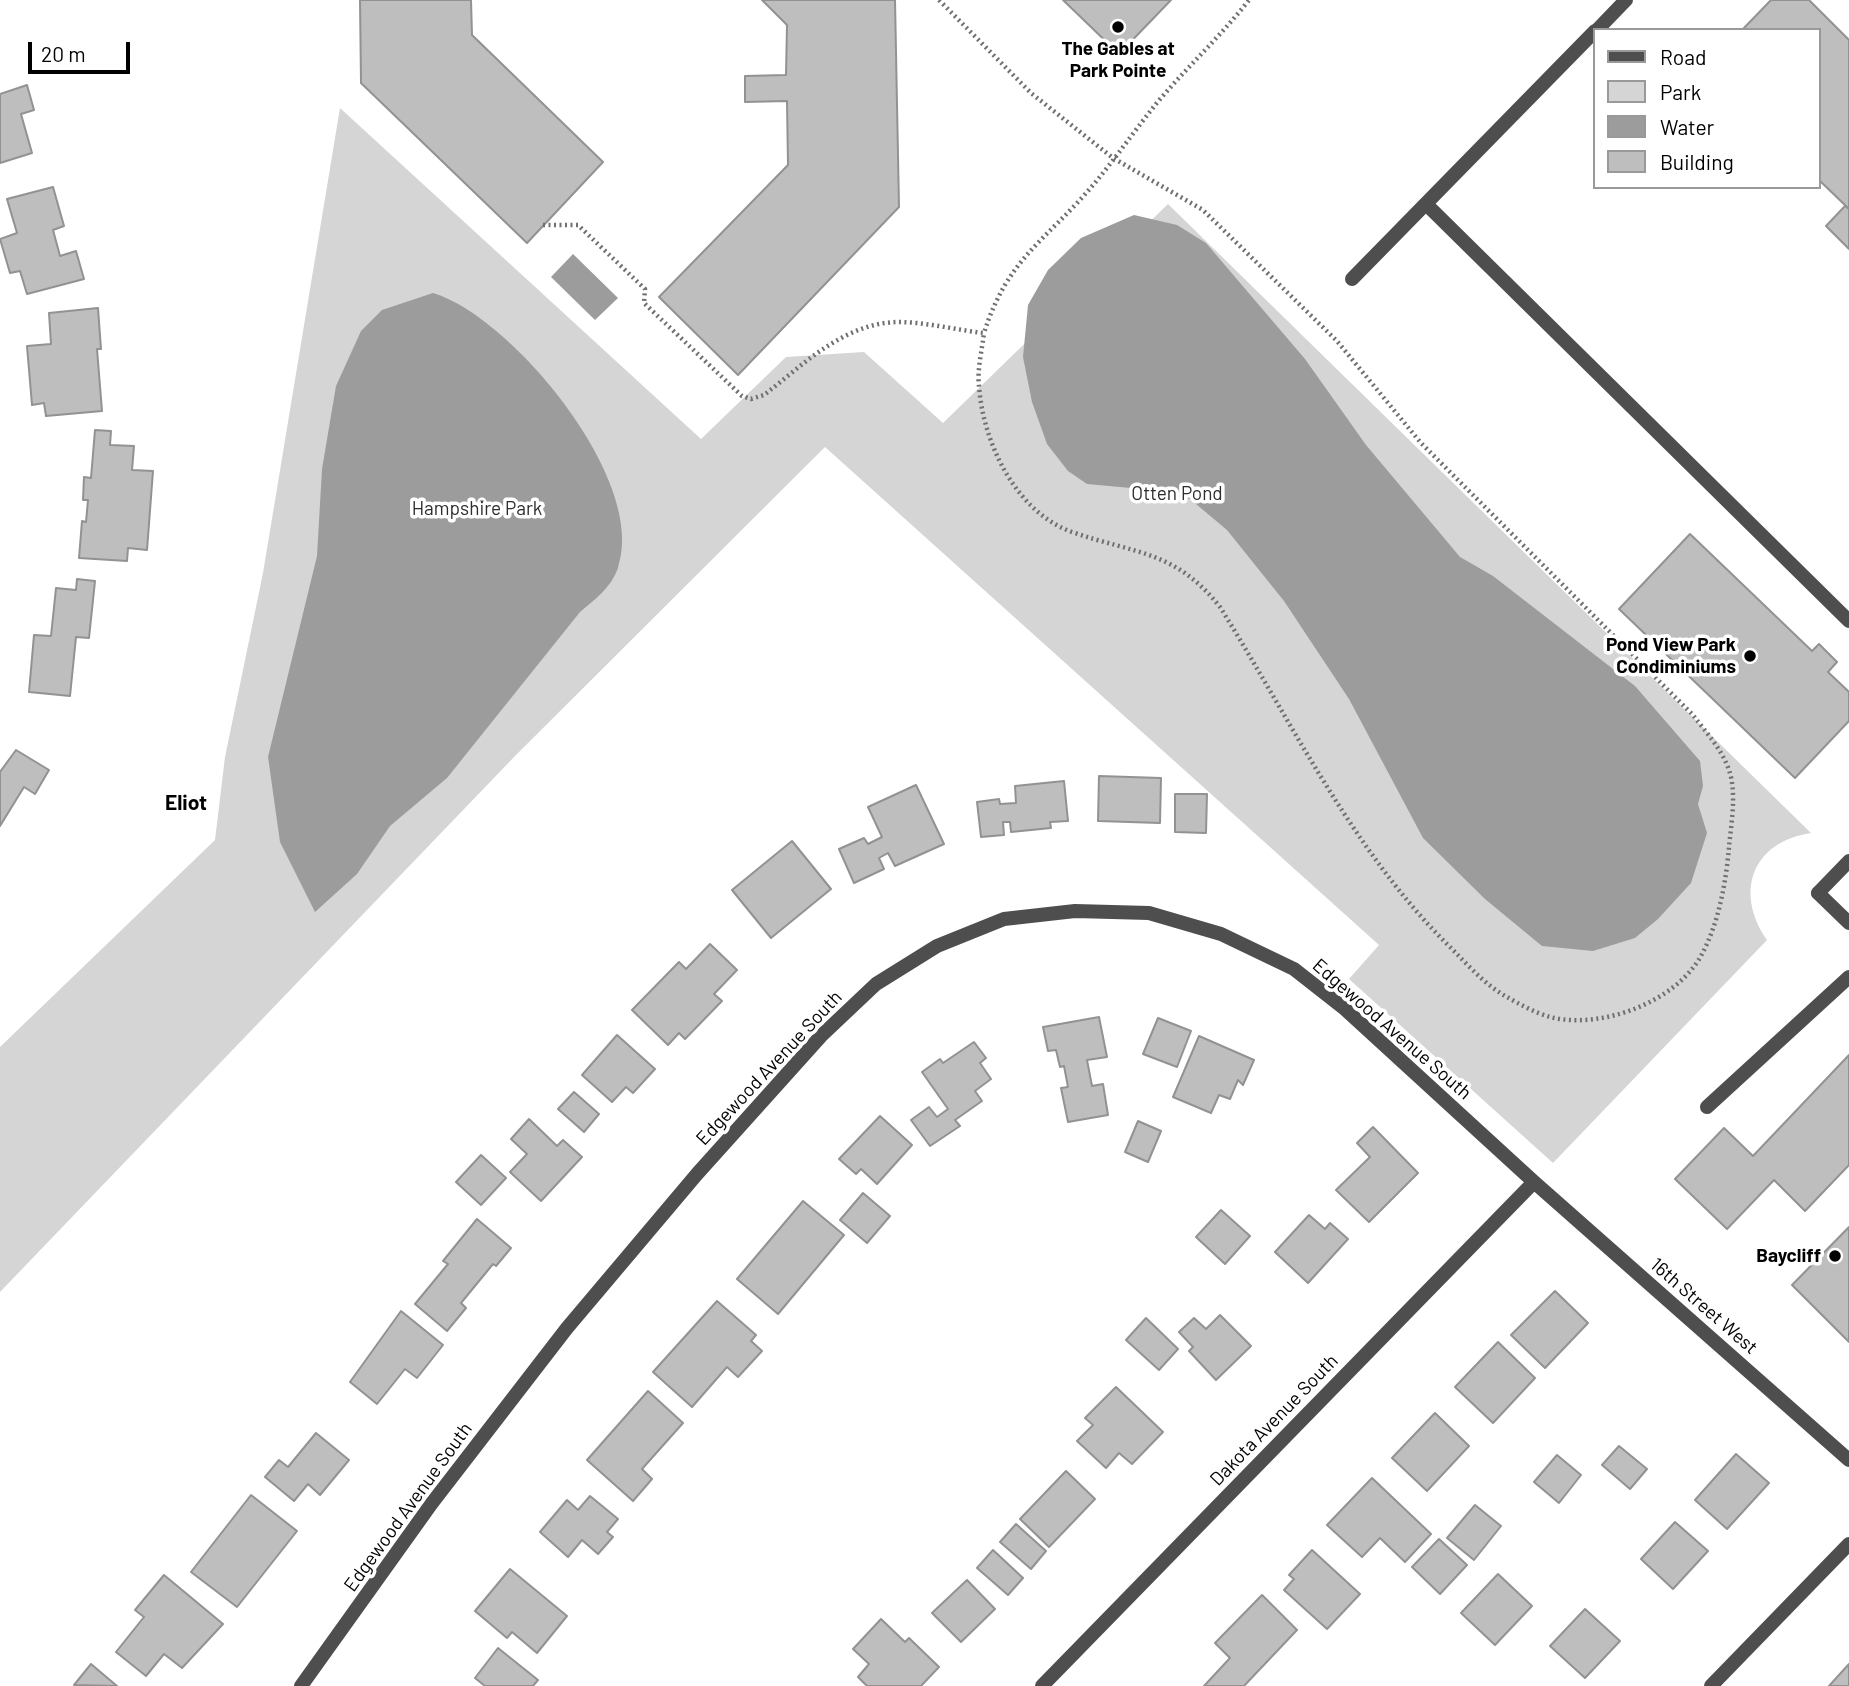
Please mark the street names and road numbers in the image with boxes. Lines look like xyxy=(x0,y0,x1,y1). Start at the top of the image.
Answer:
street label: Edgewood Avenue South xyxy=(1308,954,1476,1104)
street label: Edgewood Avenue South xyxy=(691,986,847,1150)
street label: 16th Street West xyxy=(1646,1253,1762,1359)
street label: Dakota Avenue South xyxy=(1205,1349,1343,1491)
street label: Edgewood Avenue South xyxy=(339,1418,477,1596)

